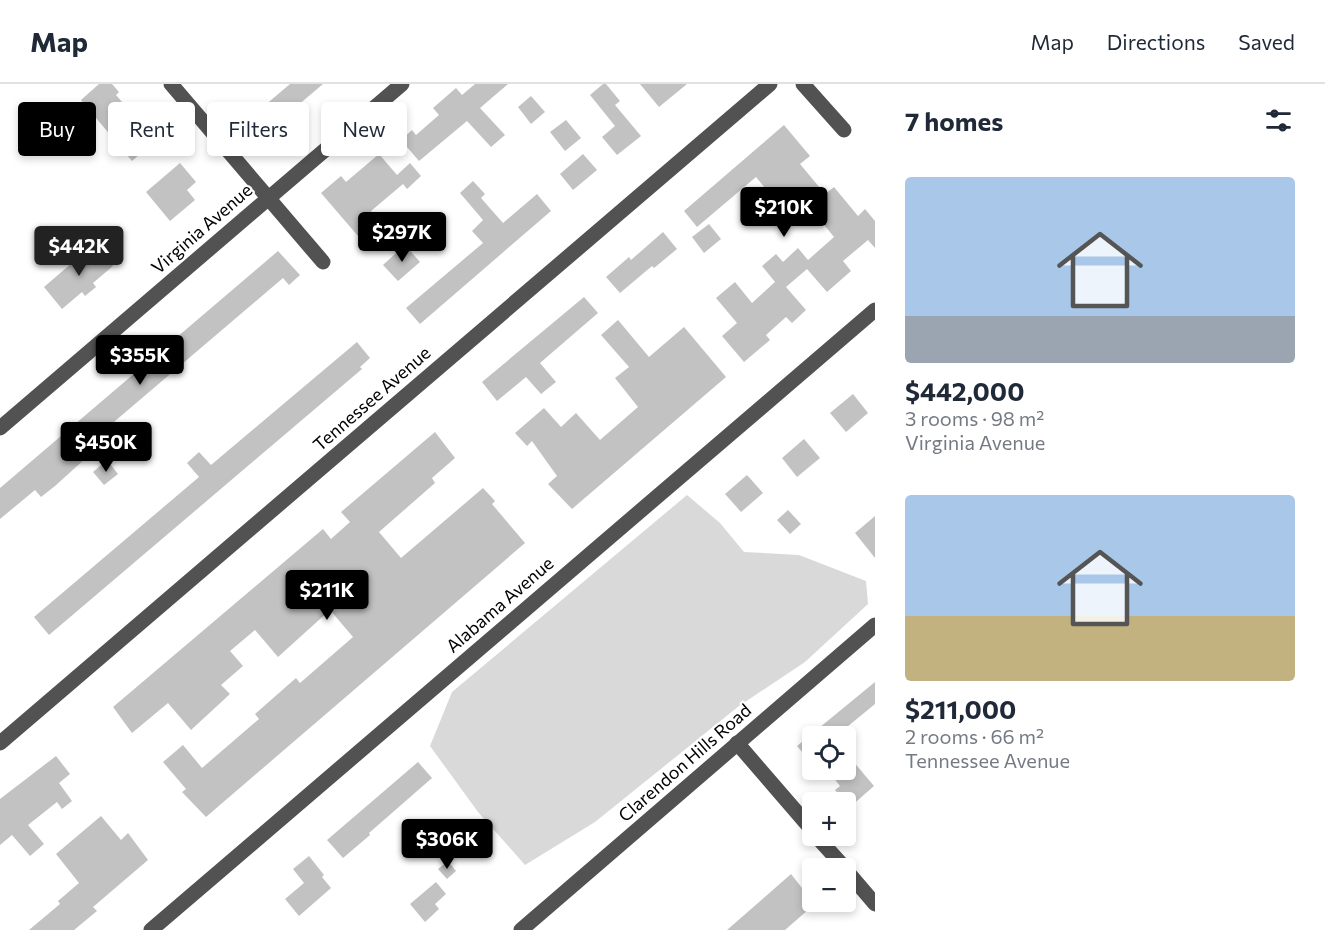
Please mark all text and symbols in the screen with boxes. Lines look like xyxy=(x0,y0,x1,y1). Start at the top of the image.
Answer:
text: Map xyxy=(30,24,88,58)
text: Map xyxy=(1031,29,1074,54)
text: Directions xyxy=(1107,29,1205,54)
text: Saved xyxy=(1238,29,1295,54)
chip: Buy xyxy=(18,102,96,156)
chip: Rent xyxy=(108,102,195,156)
chip: Filters xyxy=(207,102,309,156)
chip: New xyxy=(321,102,407,156)
icon: filters xyxy=(1262,104,1295,137)
text: 7 homes xyxy=(905,105,1003,136)
street label: Virginia Avenue xyxy=(146,178,256,278)
pin: $210K xyxy=(742,187,826,238)
text: $210K xyxy=(754,194,814,218)
pin: $297K xyxy=(360,212,444,263)
icon: home xyxy=(1046,216,1154,324)
text: $297K xyxy=(372,219,432,243)
pin: $442K xyxy=(37,226,121,277)
text: $442K xyxy=(48,233,110,257)
pin: $355K xyxy=(98,335,182,386)
street label: Tennessee Avenue xyxy=(308,341,435,455)
text: $355K xyxy=(110,342,170,366)
text: $442,000 xyxy=(905,375,1024,406)
text: 3 rooms · 98 m² xyxy=(905,406,1044,430)
pin: $450K xyxy=(64,422,148,473)
text: $450K xyxy=(75,429,137,453)
text: Virginia Avenue xyxy=(905,430,1045,454)
icon: home xyxy=(1046,534,1154,642)
street label: Alabama Avenue xyxy=(441,552,558,657)
pin: $211K xyxy=(285,570,369,621)
text: $211K xyxy=(300,577,354,601)
text: $211,000 xyxy=(905,693,1016,724)
street label: Clarendon Hills Road xyxy=(613,699,755,826)
text: 2 rooms · 66 m² xyxy=(905,724,1044,748)
map controls xyxy=(802,726,856,912)
button: locate xyxy=(802,726,856,780)
text: Tennessee Avenue xyxy=(905,748,1070,772)
button: + xyxy=(802,792,856,846)
pin: $306K xyxy=(405,819,489,870)
text: $306K xyxy=(416,826,478,850)
button: − xyxy=(802,858,856,912)

